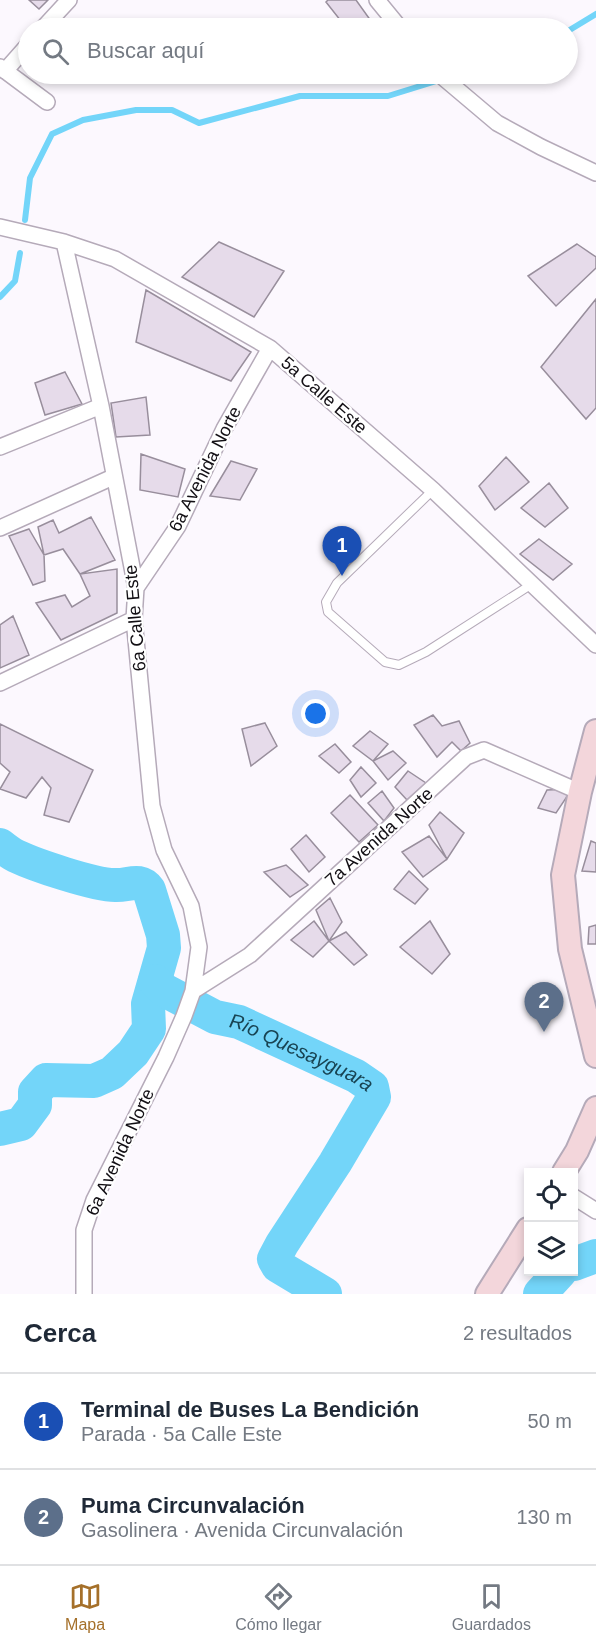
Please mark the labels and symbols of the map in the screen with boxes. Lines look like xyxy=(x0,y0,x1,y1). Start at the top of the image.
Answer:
street label: 5a Calle Este xyxy=(277,352,371,438)
street label: 6a Avenida Norte xyxy=(165,403,245,535)
pin: 1 xyxy=(322,526,362,576)
street label: 6a Calle Este xyxy=(120,564,150,672)
your location xyxy=(301,699,330,728)
street label: 7a Avenida Norte xyxy=(321,783,437,891)
pin: 2 xyxy=(524,982,564,1032)
water label: Río Quesayguara xyxy=(228,1009,378,1096)
street label: 6a Avenida Norte xyxy=(82,1085,158,1219)

